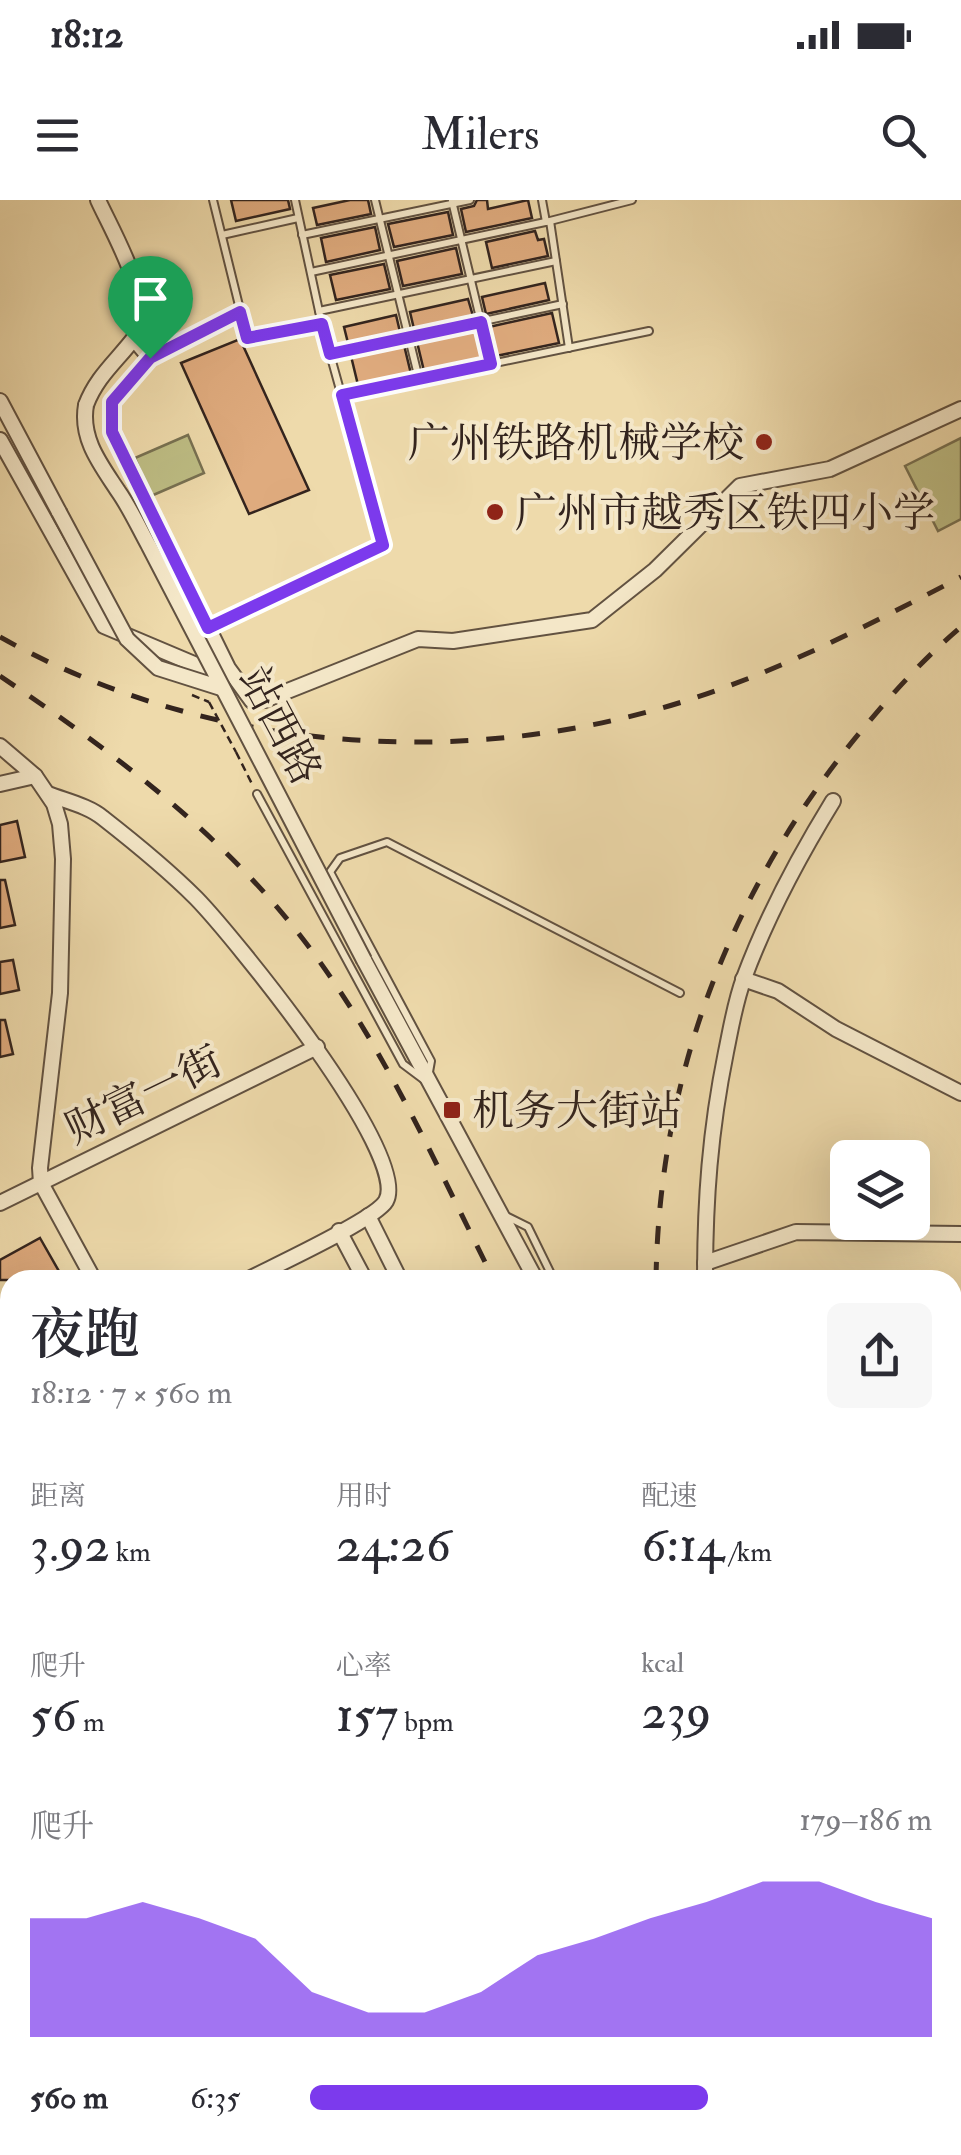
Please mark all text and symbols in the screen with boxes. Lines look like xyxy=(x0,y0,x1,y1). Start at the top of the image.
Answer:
text: 18:12 xyxy=(50,11,124,59)
text: Milers xyxy=(422,107,539,163)
icon: menu xyxy=(30,108,85,163)
icon: search xyxy=(876,108,931,163)
pin xyxy=(108,256,193,359)
icon: arrive xyxy=(123,271,178,326)
place label: 广州铁路机械学校 xyxy=(408,418,744,470)
marker: 广州铁路机械学校 xyxy=(753,431,775,453)
place label: 广州市越秀区铁四小学 xyxy=(515,488,935,540)
marker: 广州市越秀区铁四小学 xyxy=(484,501,506,523)
street label: 站西路 xyxy=(227,658,332,794)
street label: 财富一街 xyxy=(57,1036,231,1156)
place label: 机务大街站 xyxy=(472,1086,682,1138)
marker: 机务大街站 xyxy=(441,1099,463,1121)
map controls xyxy=(830,1140,930,1240)
button: layers xyxy=(830,1140,930,1240)
text: 夜跑 xyxy=(30,1301,140,1370)
button: share xyxy=(827,1303,932,1408)
text: 18:12 · 7 × 560 m xyxy=(30,1373,232,1413)
text: 距离 xyxy=(30,1479,86,1514)
text: 用时 xyxy=(336,1479,392,1514)
text: 配速 xyxy=(641,1479,697,1514)
text: 3.92 xyxy=(30,1514,110,1577)
text: 24:26 xyxy=(336,1514,451,1577)
text: 6:14 xyxy=(641,1514,724,1577)
text: km xyxy=(110,1535,151,1570)
text: /km xyxy=(724,1535,772,1570)
text: kcal xyxy=(641,1646,684,1681)
text: 爬升 xyxy=(30,1649,86,1684)
text: 心率 xyxy=(336,1649,392,1684)
text: 239 xyxy=(641,1681,711,1744)
text: 56 xyxy=(30,1684,77,1747)
text: 157 xyxy=(336,1684,398,1747)
text: m xyxy=(77,1705,105,1740)
text: bpm xyxy=(398,1705,454,1740)
text: 179–186 m xyxy=(799,1800,932,1840)
text: 爬升 xyxy=(30,1807,94,1847)
text: 560 m xyxy=(30,2078,108,2118)
text: 6:35 xyxy=(190,2078,240,2118)

